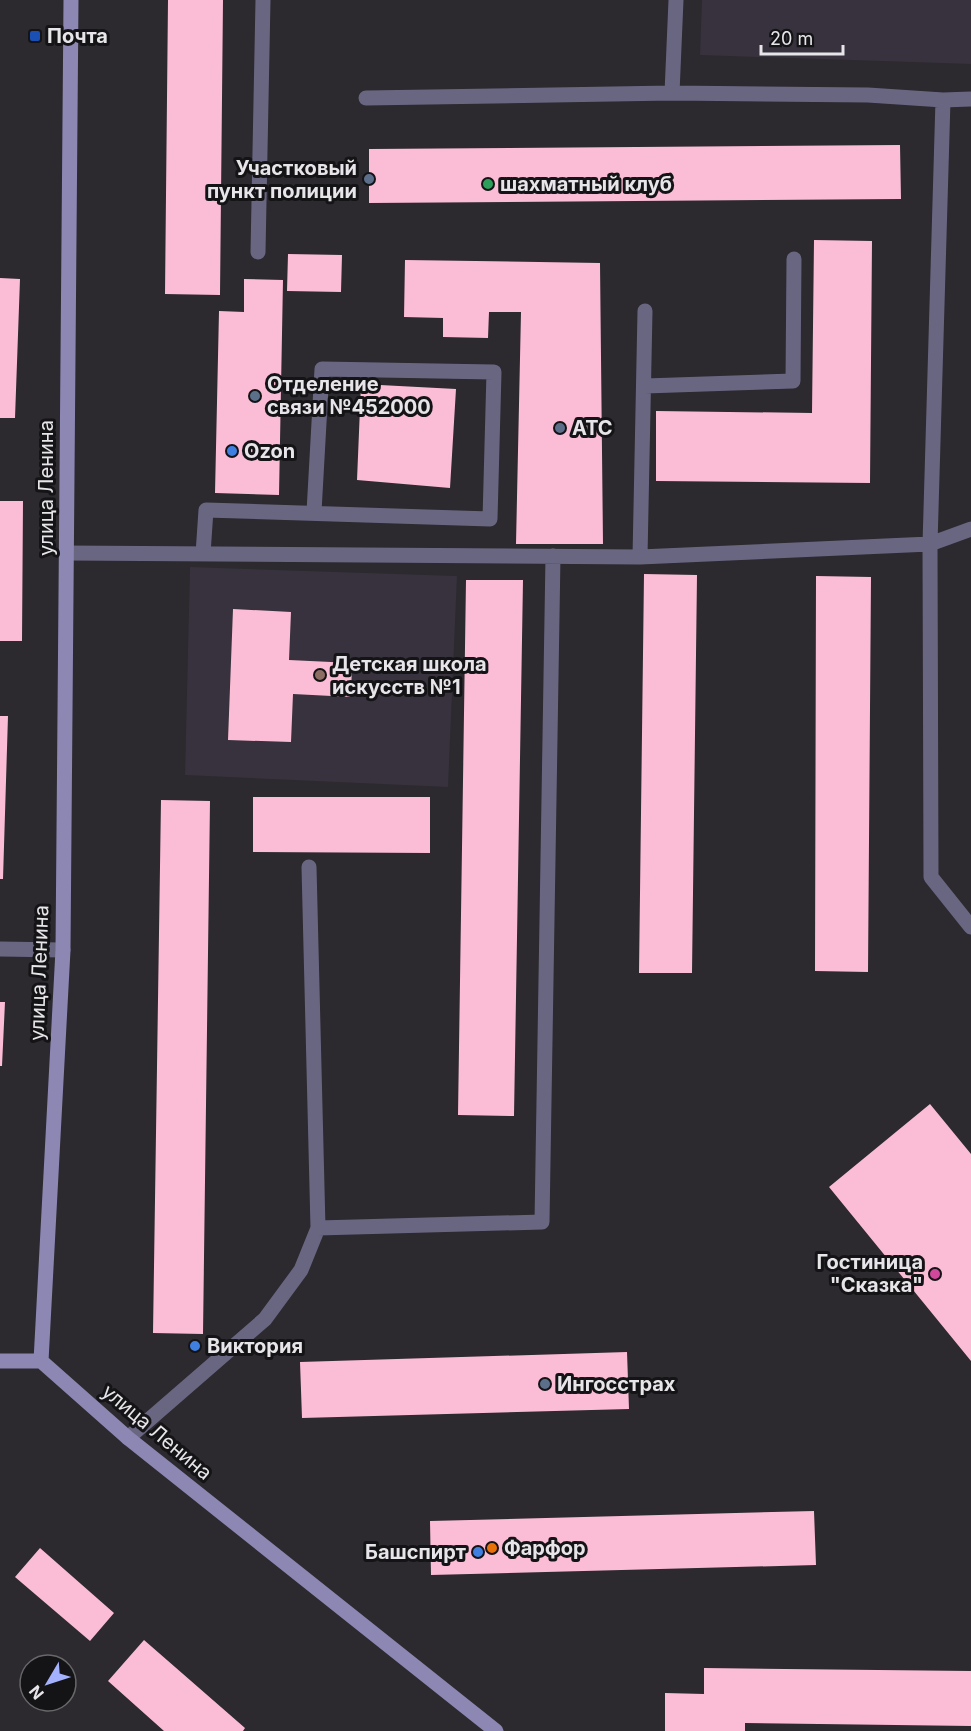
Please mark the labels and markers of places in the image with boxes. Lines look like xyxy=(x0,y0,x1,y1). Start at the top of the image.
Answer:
place label: Почта xyxy=(47,24,108,48)
marker: Почта xyxy=(28,29,42,43)
place label: Участковый пункт полиции xyxy=(207,156,357,203)
marker: Участковый пункт полиции xyxy=(362,172,376,186)
place label: шахматный клуб xyxy=(500,172,672,196)
marker: шахматный клуб xyxy=(481,177,495,191)
place label: Отделение связи №452000 xyxy=(267,372,431,419)
marker: Отделение связи №452000 xyxy=(248,389,262,403)
place label: АТС xyxy=(572,416,613,440)
marker: АТС xyxy=(553,421,567,435)
place label: Ozon xyxy=(244,439,295,463)
marker: Ozon xyxy=(225,444,239,458)
place label: Детская школа искусств №1 xyxy=(332,652,487,699)
marker: Детская школа искусств №1 xyxy=(313,668,327,682)
place label: Гостиница "Сказка" xyxy=(816,1250,923,1297)
marker: Гостиница "Сказка" xyxy=(928,1267,942,1281)
place label: Виктория xyxy=(207,1334,303,1358)
marker: Виктория xyxy=(188,1339,202,1353)
place label: Ингосстрах xyxy=(557,1372,676,1396)
marker: Ингосстрах xyxy=(538,1377,552,1391)
place label: Фарфор xyxy=(504,1536,586,1560)
place label: Башспирт xyxy=(365,1540,466,1564)
marker: Фарфор xyxy=(485,1541,499,1555)
marker: Башспирт xyxy=(471,1545,485,1559)

